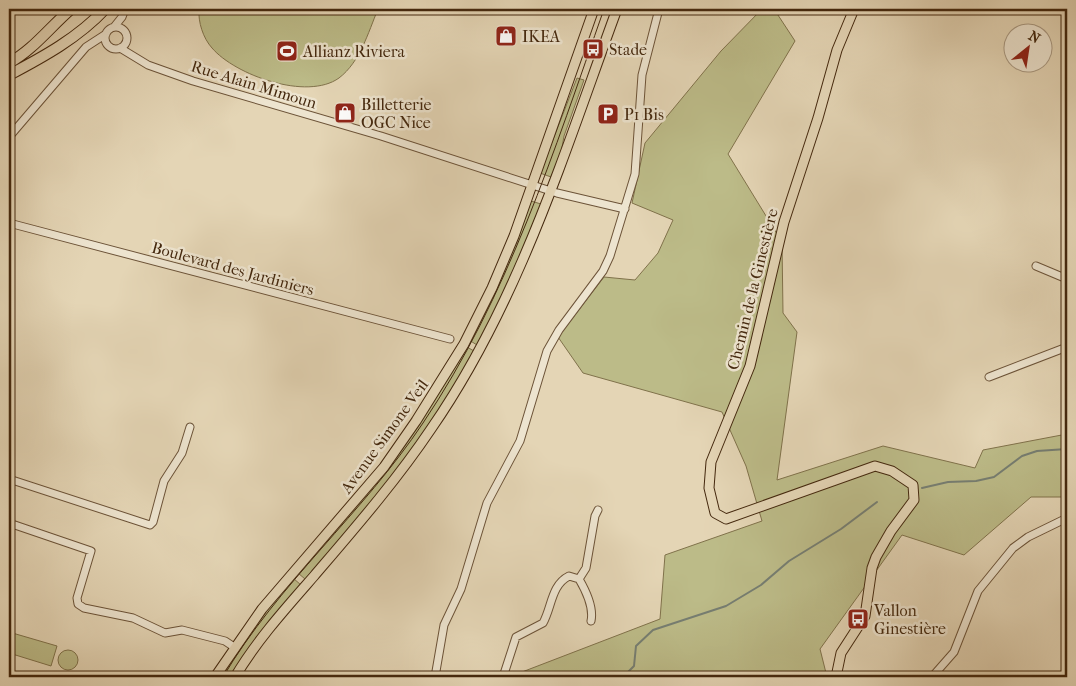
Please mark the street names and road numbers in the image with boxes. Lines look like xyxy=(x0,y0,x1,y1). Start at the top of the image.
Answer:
street label: Rue Alain Mimoun xyxy=(189,56,320,113)
street label: Chemin de la Ginestière xyxy=(723,206,782,372)
street label: Boulevard des Jardiniers xyxy=(150,238,316,299)
street label: Avenue Simone Veil xyxy=(336,375,433,498)

